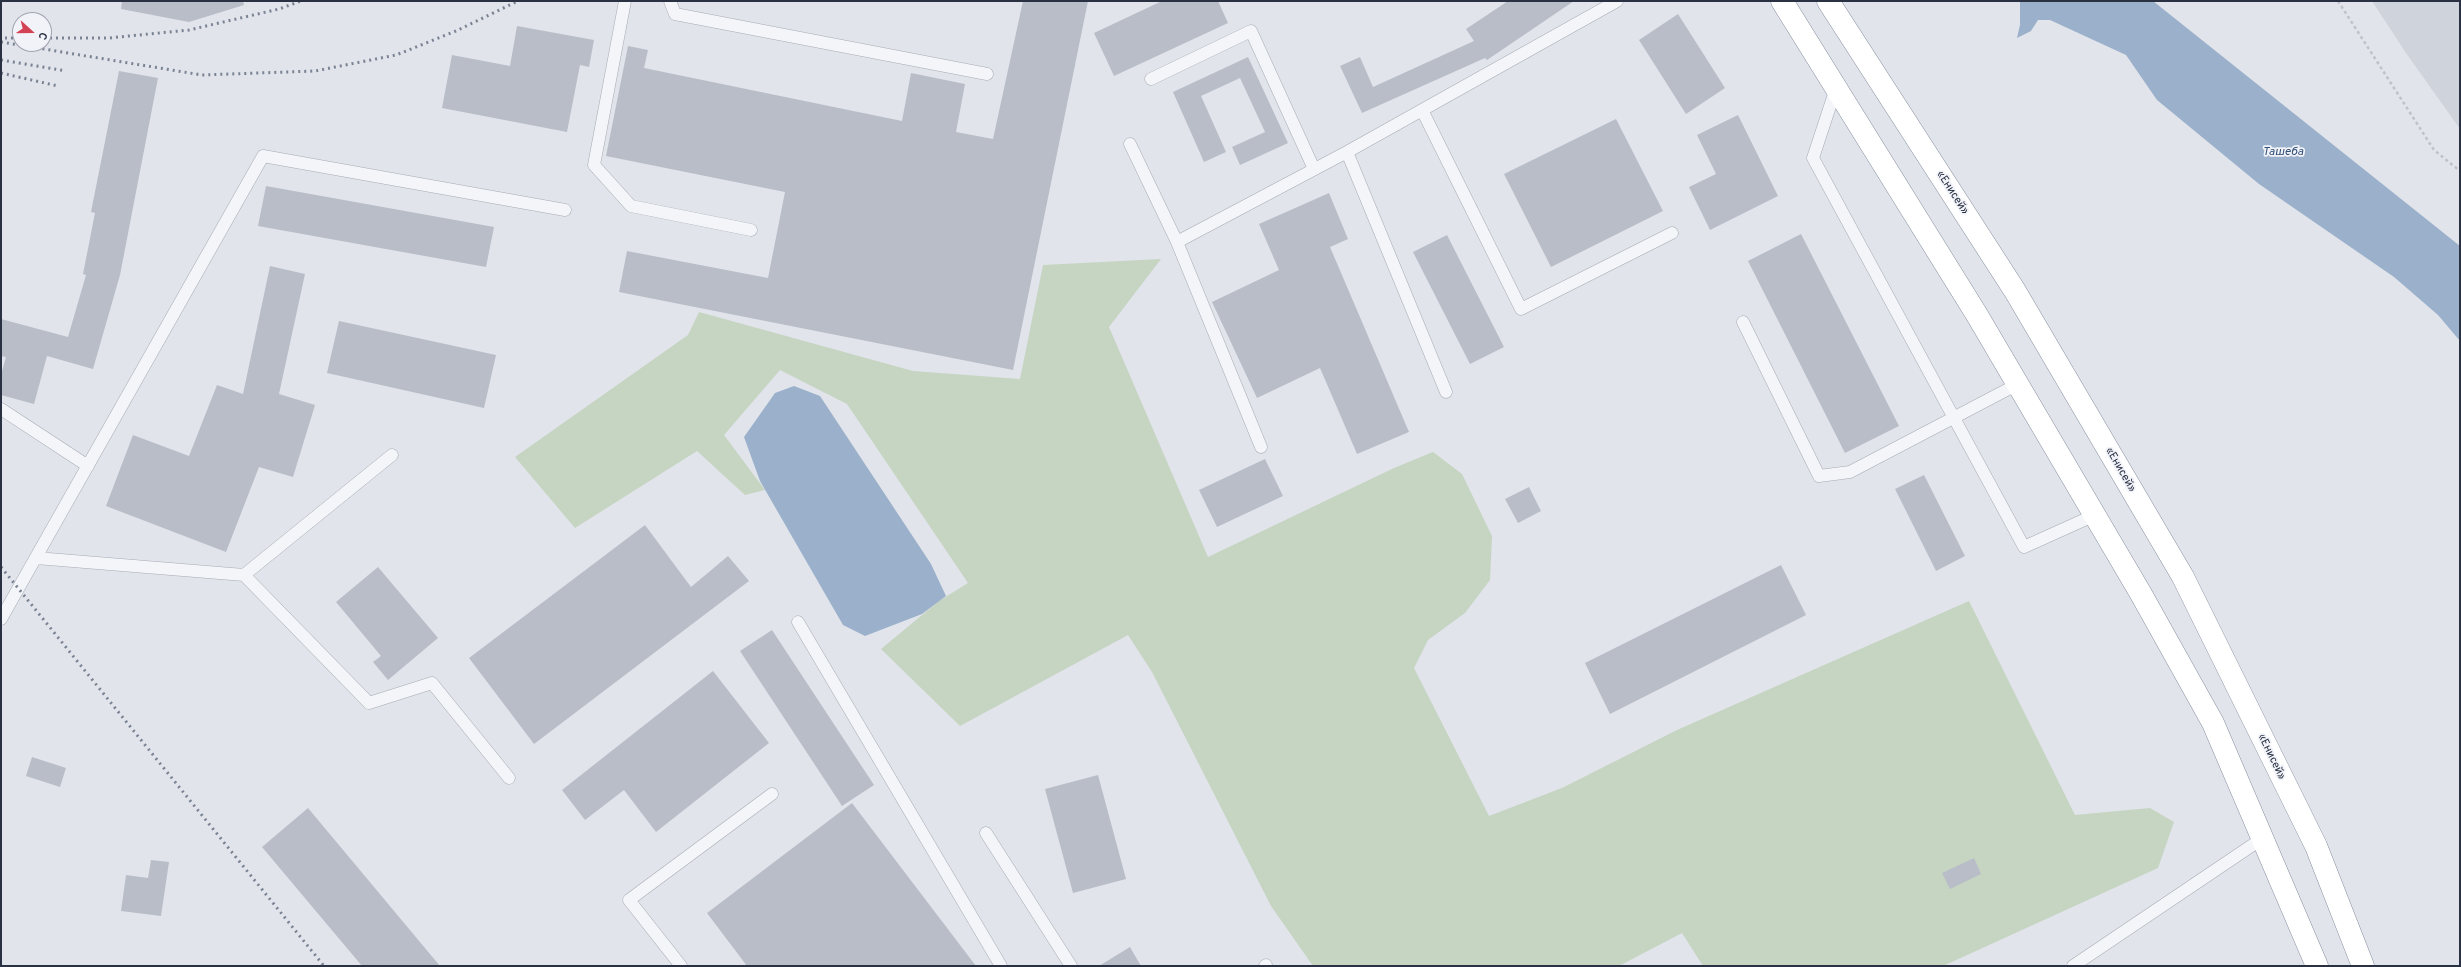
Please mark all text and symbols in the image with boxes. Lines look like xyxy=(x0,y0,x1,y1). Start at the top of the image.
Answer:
north arrow xyxy=(12,12,52,52)
text: С xyxy=(34,30,50,42)
water label: Ташеба xyxy=(2262,146,2304,160)
street label: «Енисей» xyxy=(1933,169,1971,217)
street label: «Енисей» xyxy=(2102,445,2138,495)
street label: «Енисей» xyxy=(2254,732,2288,782)

